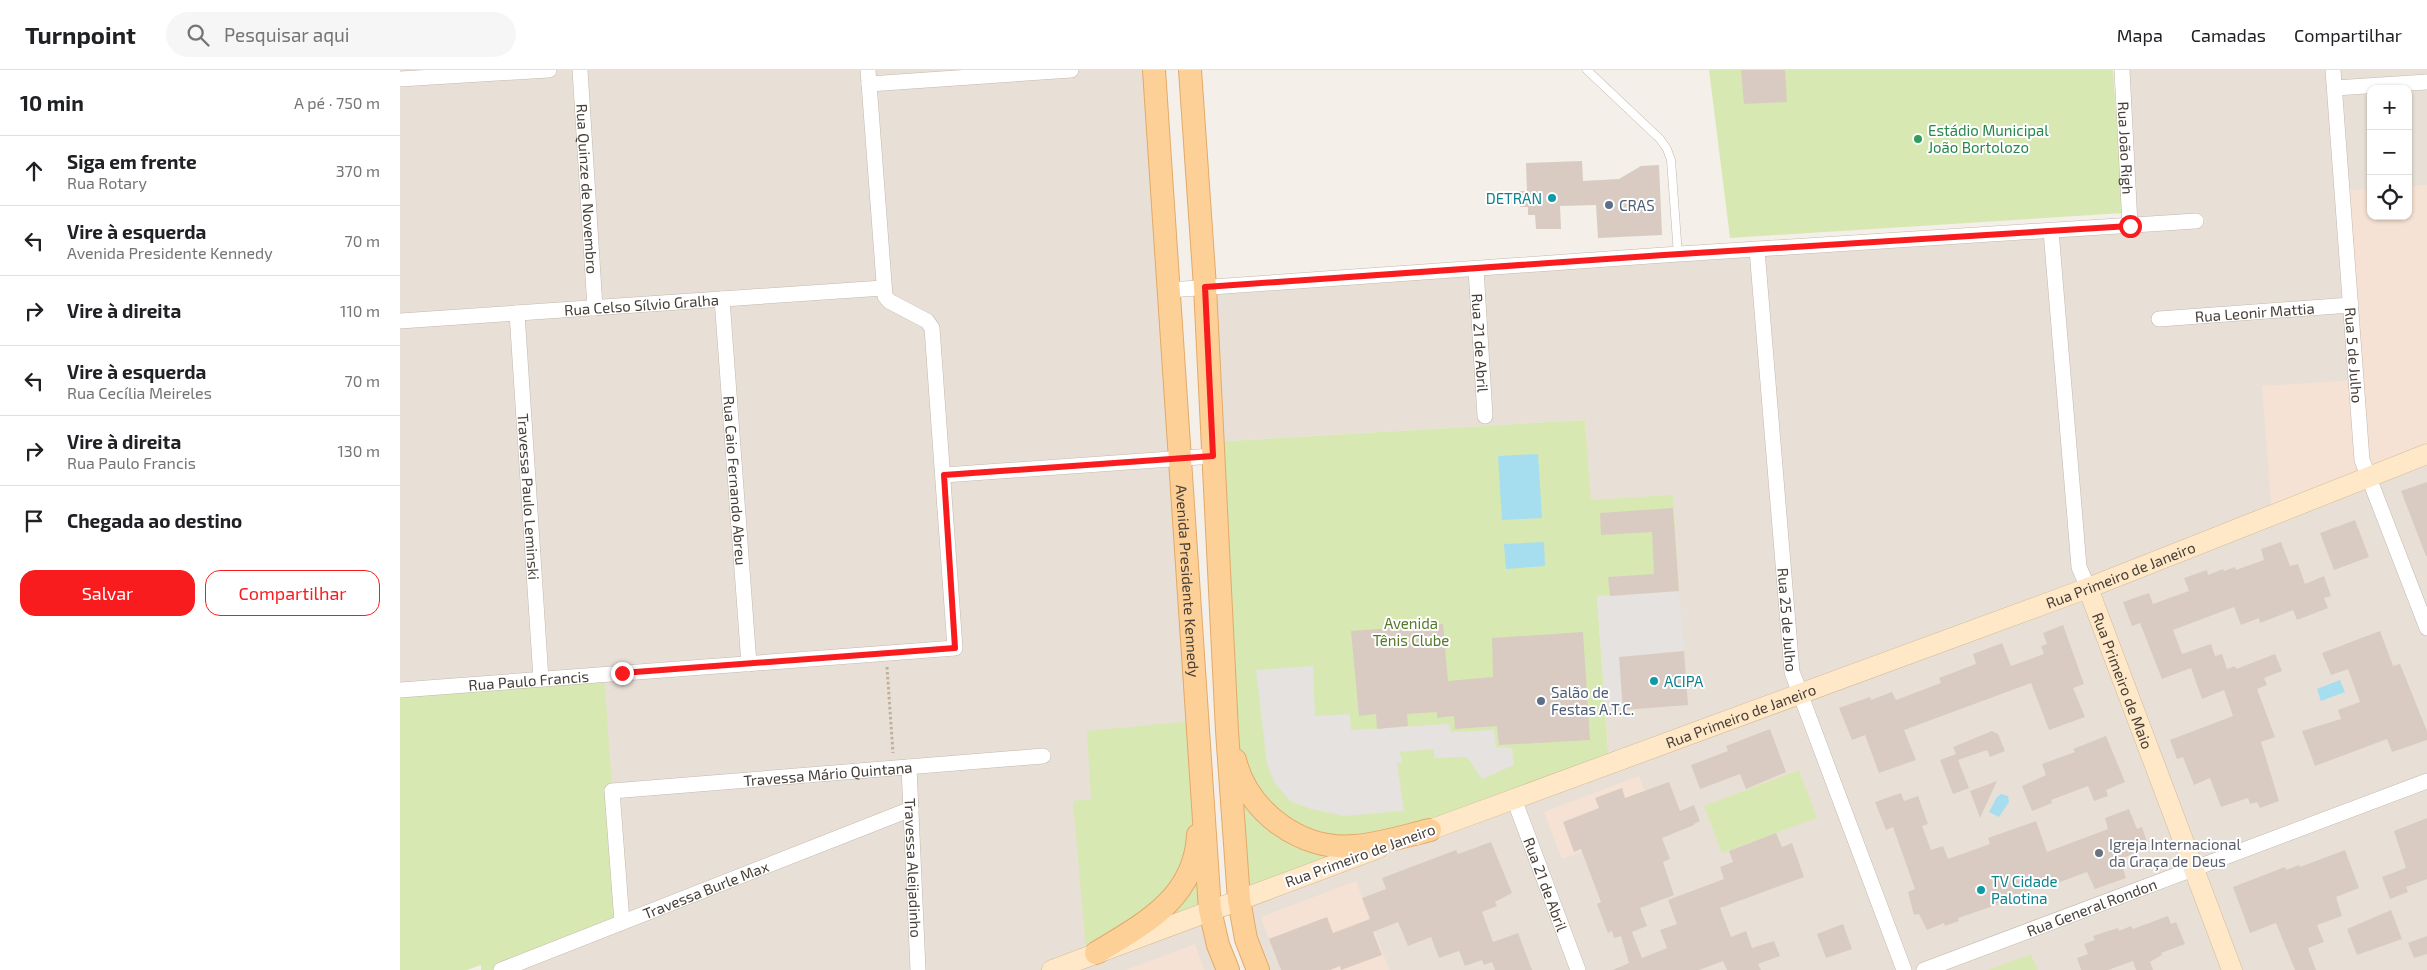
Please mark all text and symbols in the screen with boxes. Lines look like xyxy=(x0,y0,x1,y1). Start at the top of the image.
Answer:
search box xyxy=(166,12,516,57)
text: Turnpoint xyxy=(25,20,136,49)
icon: search xyxy=(184,21,212,49)
text: Pesquisar aqui xyxy=(224,23,350,46)
text: Mapa xyxy=(2117,24,2163,46)
text: Camadas xyxy=(2191,24,2266,46)
text: Compartilhar xyxy=(2294,24,2402,46)
map controls xyxy=(2367,85,2412,220)
button: + xyxy=(2367,85,2412,130)
text: 10 min xyxy=(20,90,84,115)
text: A pé · 750 m xyxy=(294,93,380,112)
street label: Rua João Righ xyxy=(2115,101,2137,195)
street label: Rua Quinze de Novembro xyxy=(573,103,602,274)
place label: Estádio Municipal João Bortolozo xyxy=(1928,121,2049,156)
button: − xyxy=(2367,130,2412,175)
marker: Estádio Municipal João Bortolozo xyxy=(1912,133,1924,145)
text: Siga em frente xyxy=(67,150,197,173)
icon: ahead xyxy=(20,157,48,185)
text: 370 m xyxy=(336,161,380,180)
text: Rua Rotary xyxy=(67,173,147,192)
button: locate xyxy=(2367,175,2412,220)
place label: DETRAN xyxy=(1486,189,1542,207)
marker: DETRAN xyxy=(1546,192,1558,204)
place label: CRAS xyxy=(1619,196,1655,214)
marker: CRAS xyxy=(1603,199,1615,211)
route start xyxy=(2119,215,2142,238)
text: Vire à esquerda xyxy=(67,220,206,243)
icon: left xyxy=(20,227,48,255)
text: 70 m xyxy=(345,231,380,250)
text: Avenida Presidente Kennedy xyxy=(67,243,273,262)
street label: Rua Celso Sílvio Gralha xyxy=(563,290,719,319)
street label: Rua 21 de Abril xyxy=(1469,293,1493,393)
icon: right xyxy=(20,297,48,325)
text: Vire à direita xyxy=(67,299,181,322)
street label: Rua Leonir Mattia xyxy=(2194,299,2315,325)
text: 110 m xyxy=(340,301,380,320)
street label: Rua 5 de Julho xyxy=(2342,307,2367,404)
text: Vire à esquerda xyxy=(67,360,206,383)
icon: left xyxy=(20,367,48,395)
text: 70 m xyxy=(345,371,380,390)
text: Rua Cecília Meireles xyxy=(67,383,212,402)
street label: Rua Caio Fernando Abreu xyxy=(720,395,751,566)
street label: Travessa Paulo Leminski xyxy=(515,413,543,580)
text: Vire à direita xyxy=(67,430,181,453)
icon: right xyxy=(20,437,48,465)
text: 130 m xyxy=(338,441,380,460)
text: Rua Paulo Francis xyxy=(67,453,196,472)
street label: Avenida Presidente Kennedy xyxy=(1173,484,1203,678)
icon: arrive xyxy=(20,507,48,535)
text: Chegada ao destino xyxy=(67,509,242,532)
street label: Rua Primeiro de Janeiro xyxy=(2043,538,2198,612)
street label: Rua 25 de Julho xyxy=(1774,567,1801,672)
button: Salvar xyxy=(20,570,195,616)
button: Compartilhar xyxy=(205,570,380,616)
street label: Rua Primeiro de Maio xyxy=(2089,610,2157,751)
park label: Avenida Tênis Clube xyxy=(1373,614,1449,649)
route end xyxy=(611,662,634,685)
street label: Rua Paulo Francis xyxy=(468,667,590,694)
place label: ACIPA xyxy=(1664,672,1704,690)
marker: ACIPA xyxy=(1648,675,1660,687)
street label: Rua Primeiro de Janeiro xyxy=(1663,680,1818,751)
place label: Salão de Festas A.T.C. xyxy=(1551,683,1634,718)
marker: Salão de Festas A.T.C. xyxy=(1535,695,1547,707)
street label: Travessa Mário Quintana xyxy=(743,758,913,789)
street label: Travessa Aleijadinho xyxy=(901,798,926,938)
street label: Rua Primeiro de Janeiro xyxy=(1282,819,1438,891)
street label: Rua 21 de Abril xyxy=(1520,835,1572,934)
place label: Igreja Internacional da Graça de Deus xyxy=(2109,835,2241,871)
marker: Igreja Internacional da Graça de Deus xyxy=(2093,847,2105,859)
street label: Travessa Burle Max xyxy=(640,857,771,922)
place label: TV Cidade Palotina xyxy=(1991,872,2058,907)
street label: Rua General Rondon xyxy=(2024,874,2159,940)
marker: TV Cidade Palotina xyxy=(1975,884,1987,896)

